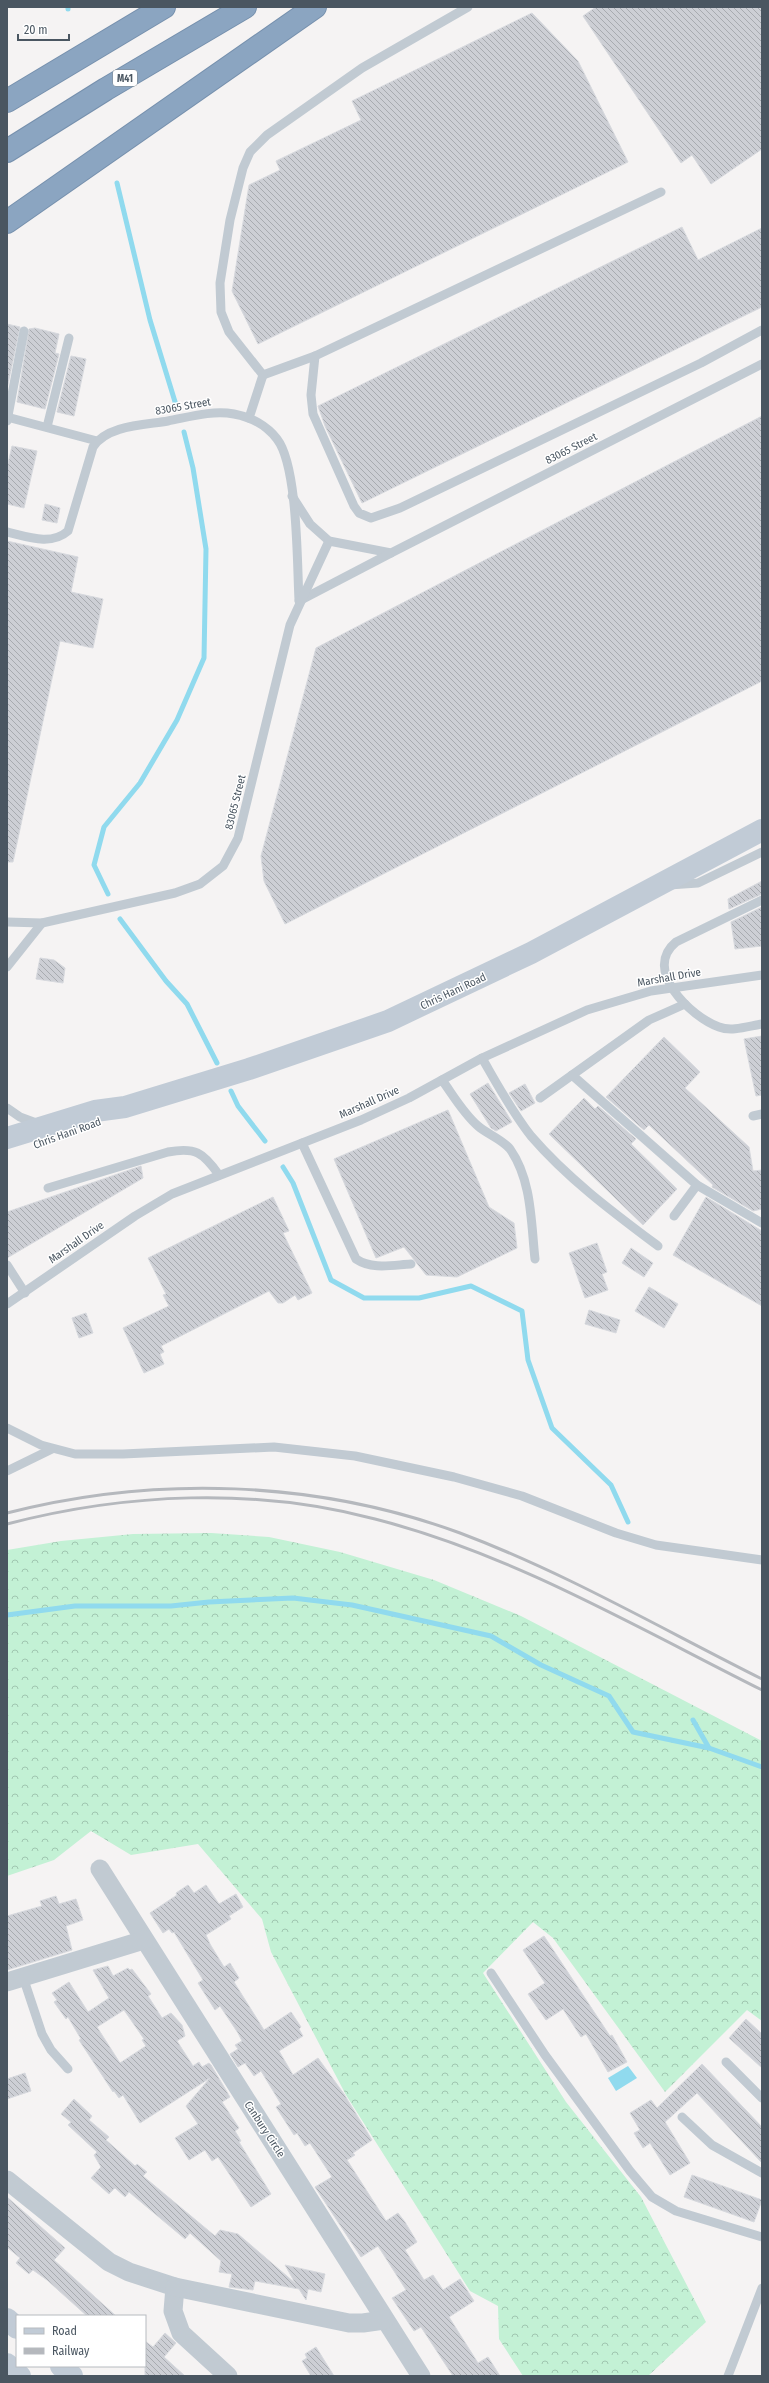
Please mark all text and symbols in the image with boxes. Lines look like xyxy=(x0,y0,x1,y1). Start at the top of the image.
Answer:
scale bar xyxy=(18,16,69,42)
text: 20 m xyxy=(24,23,48,37)
road number: M41 xyxy=(113,70,137,86)
street label: 83065 Street xyxy=(154,395,212,418)
street label: 83065 Street xyxy=(543,430,600,467)
street label: 83065 Street xyxy=(222,773,249,831)
street label: Marshall Drive xyxy=(636,966,702,989)
street label: Chris Hani Road xyxy=(418,971,488,1012)
street label: Marshall Drive xyxy=(337,1083,401,1121)
street label: Chris Hani Road xyxy=(32,1115,103,1152)
street label: Marshall Drive xyxy=(46,1219,106,1266)
street label: Canbury Circle xyxy=(242,2099,288,2160)
legend xyxy=(16,2315,146,2367)
text: Road xyxy=(52,2324,77,2338)
text: Railway xyxy=(52,2344,90,2358)

